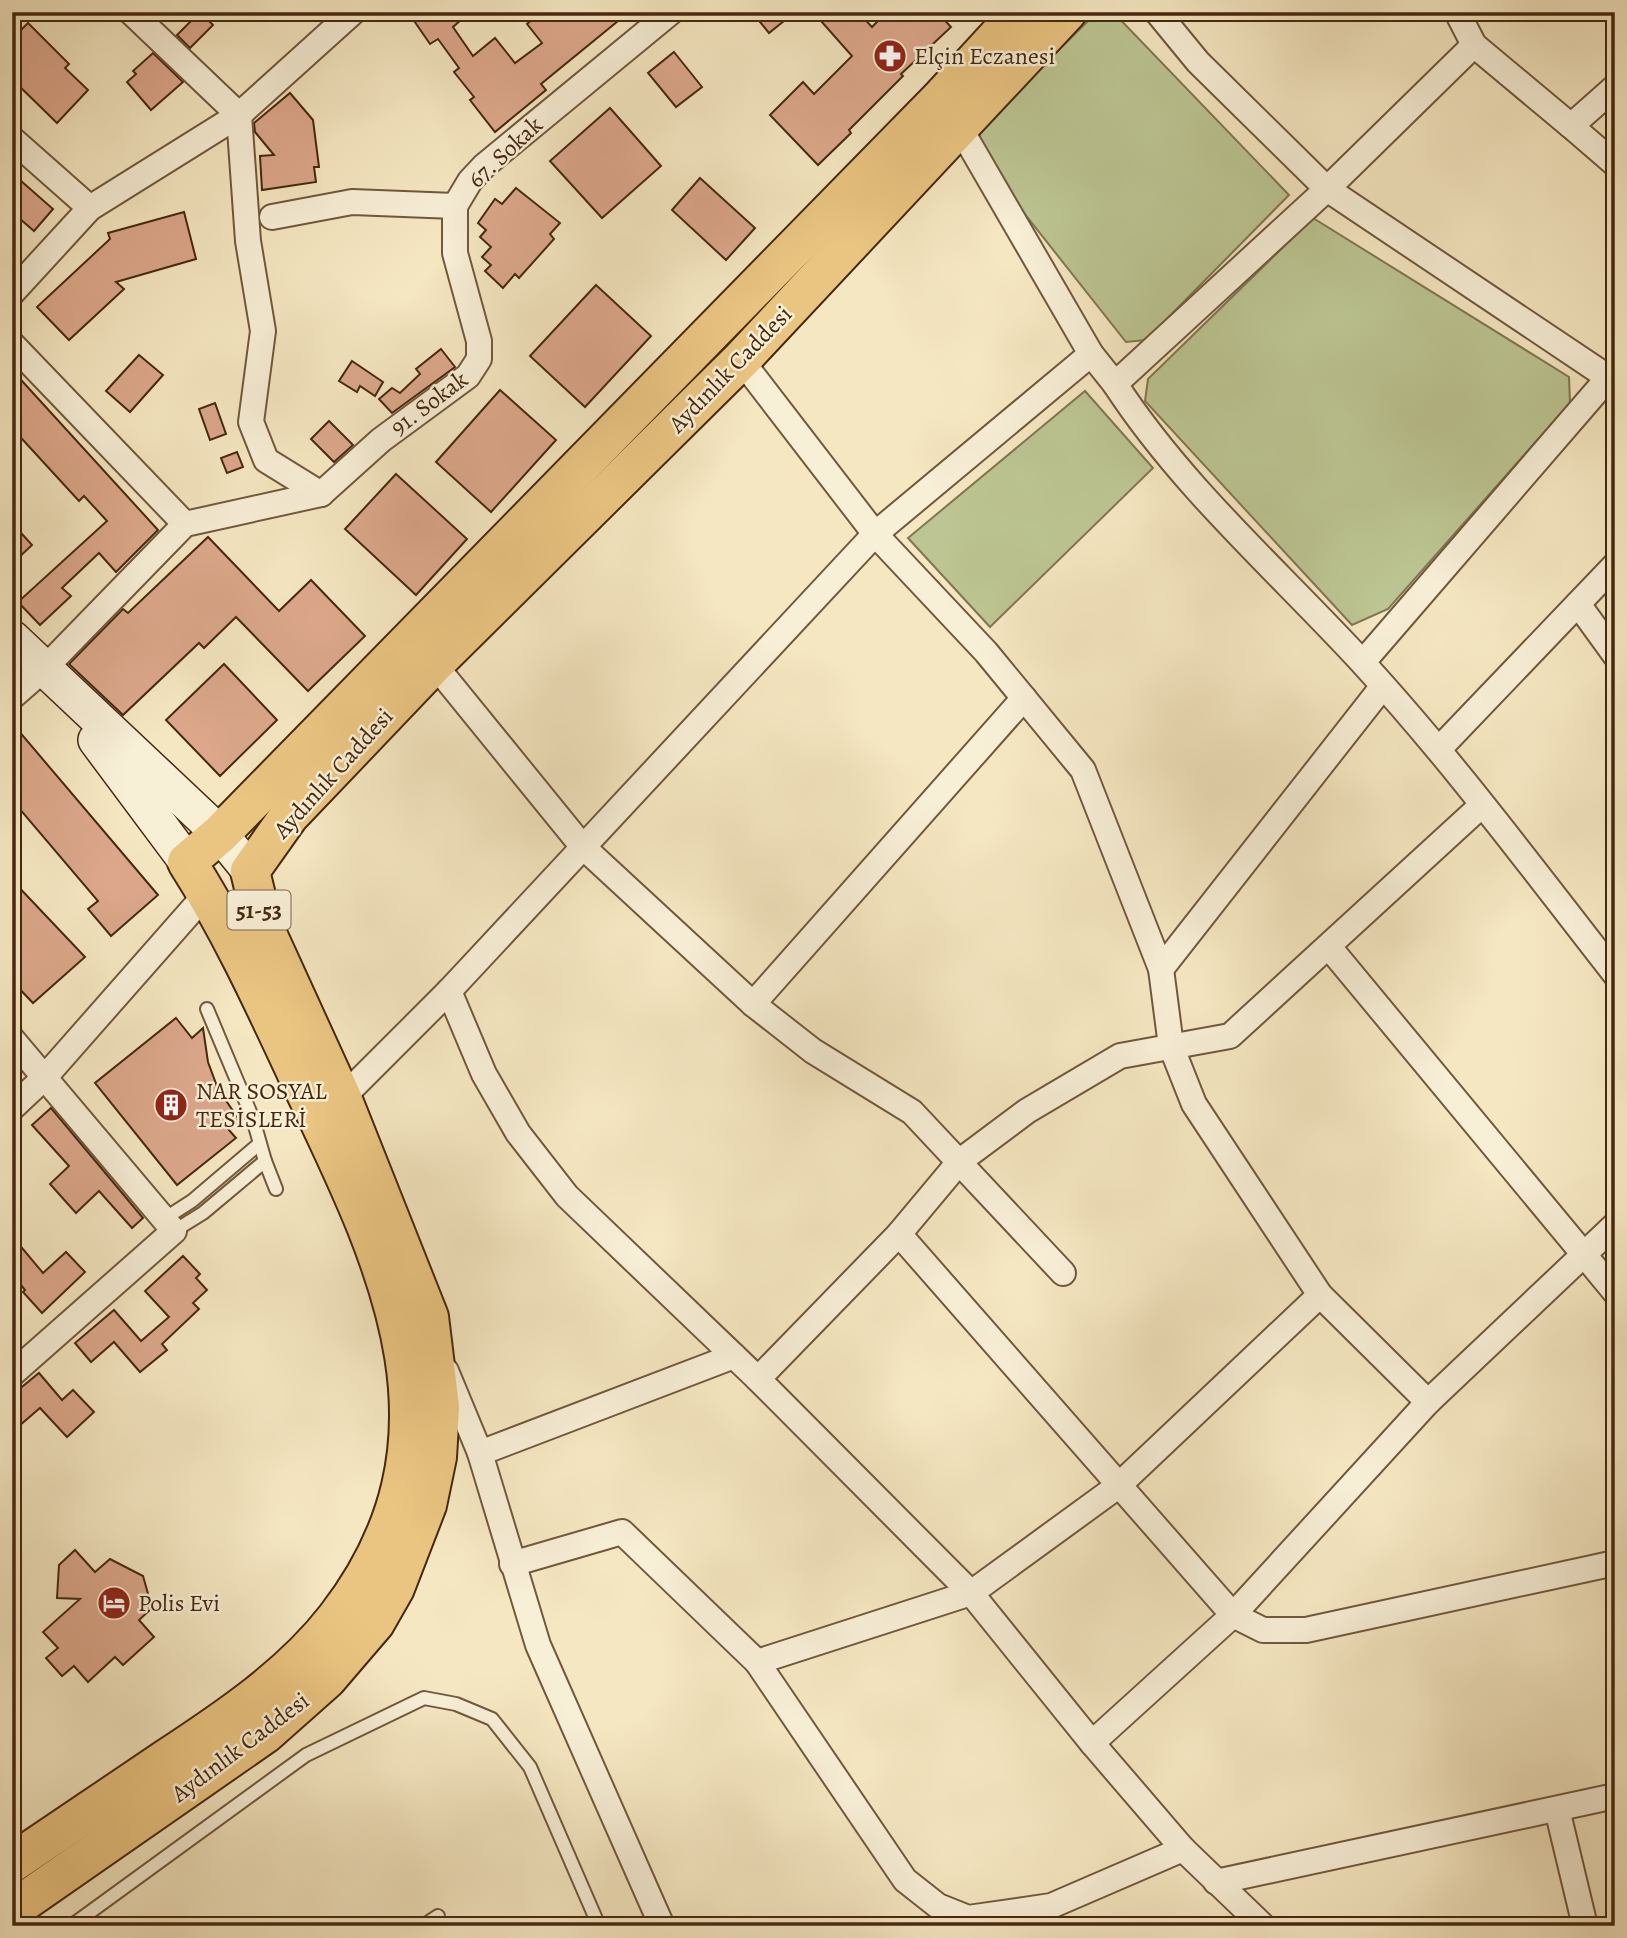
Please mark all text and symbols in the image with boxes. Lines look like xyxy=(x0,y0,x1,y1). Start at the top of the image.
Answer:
pharmacy icon: Elçin Eczanesi xyxy=(871,37,909,75)
place label: Elçin Eczanesi xyxy=(914,40,1055,72)
street label: 67. Sokak xyxy=(461,109,549,195)
street label: Aydınlık Caddesi xyxy=(660,298,799,440)
street label: 91. Sokak xyxy=(384,363,474,443)
street label: Aydınlık Caddesi xyxy=(265,701,400,846)
road number: 51-53 xyxy=(228,890,290,930)
place label: NAR SOSYAL TESİSLERİ xyxy=(196,1075,327,1135)
building icon: NAR SOSYAL TESİSLERİ xyxy=(152,1086,190,1124)
hotel icon: Polis Evi xyxy=(95,1584,133,1622)
place label: Polis Evi xyxy=(138,1587,220,1619)
street label: Aydınlık Caddesi xyxy=(164,1685,316,1810)

